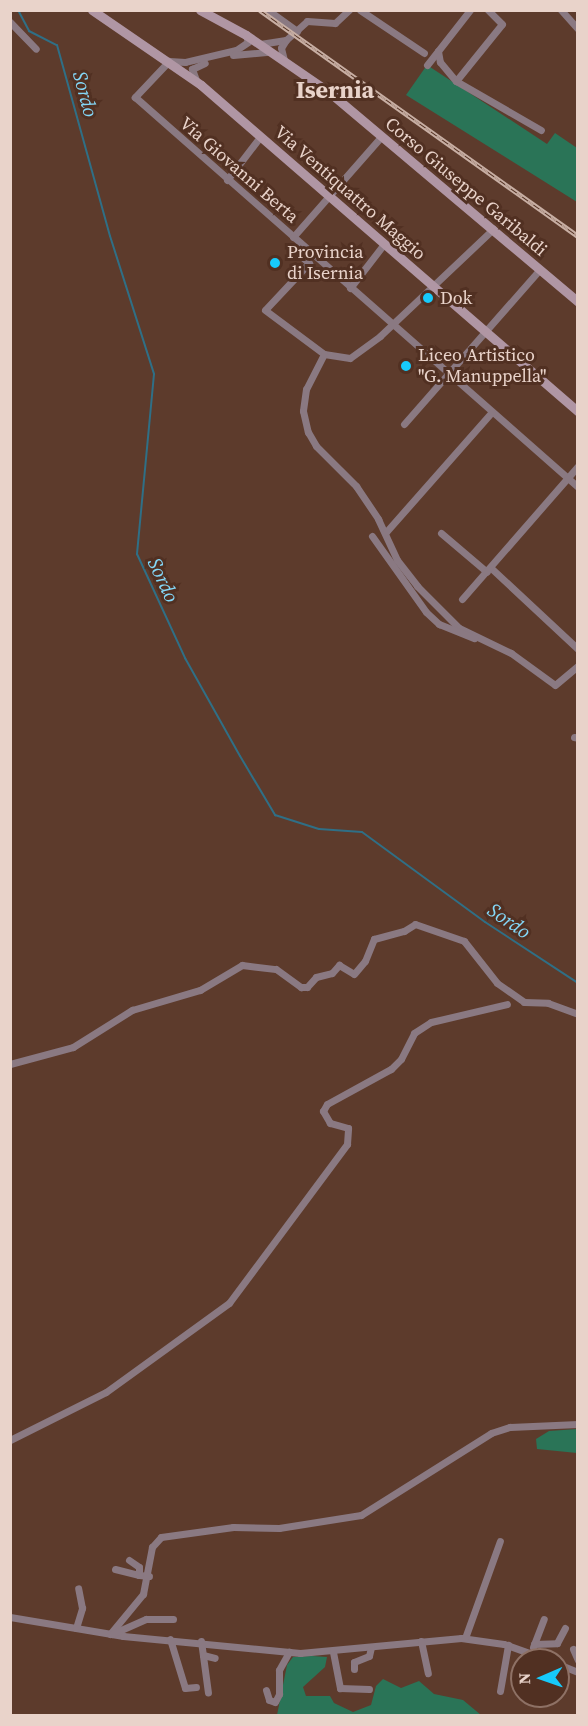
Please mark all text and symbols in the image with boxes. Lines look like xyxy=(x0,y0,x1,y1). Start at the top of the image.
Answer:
water label: Sordo xyxy=(67,68,103,120)
district label: Isernia xyxy=(296,76,374,104)
street label: Via Giovanni Berta xyxy=(175,112,303,228)
street label: Corso Giuseppe Garibaldi xyxy=(381,113,551,261)
street label: Via Ventiquattro Maggio xyxy=(270,121,430,265)
place label: Provincia di Isernia xyxy=(287,242,363,284)
marker: Provincia di Isernia xyxy=(268,256,282,270)
place label: Dok xyxy=(440,287,472,309)
marker: Dok xyxy=(421,291,435,305)
place label: Liceo Artistico "G. Manuppella" xyxy=(418,345,547,388)
marker: Liceo Artistico "G. Manuppella" xyxy=(399,359,413,373)
water label: Sordo xyxy=(142,554,184,606)
water label: Sordo xyxy=(483,898,535,944)
north arrow xyxy=(510,1648,570,1708)
text: N xyxy=(513,1672,535,1685)

